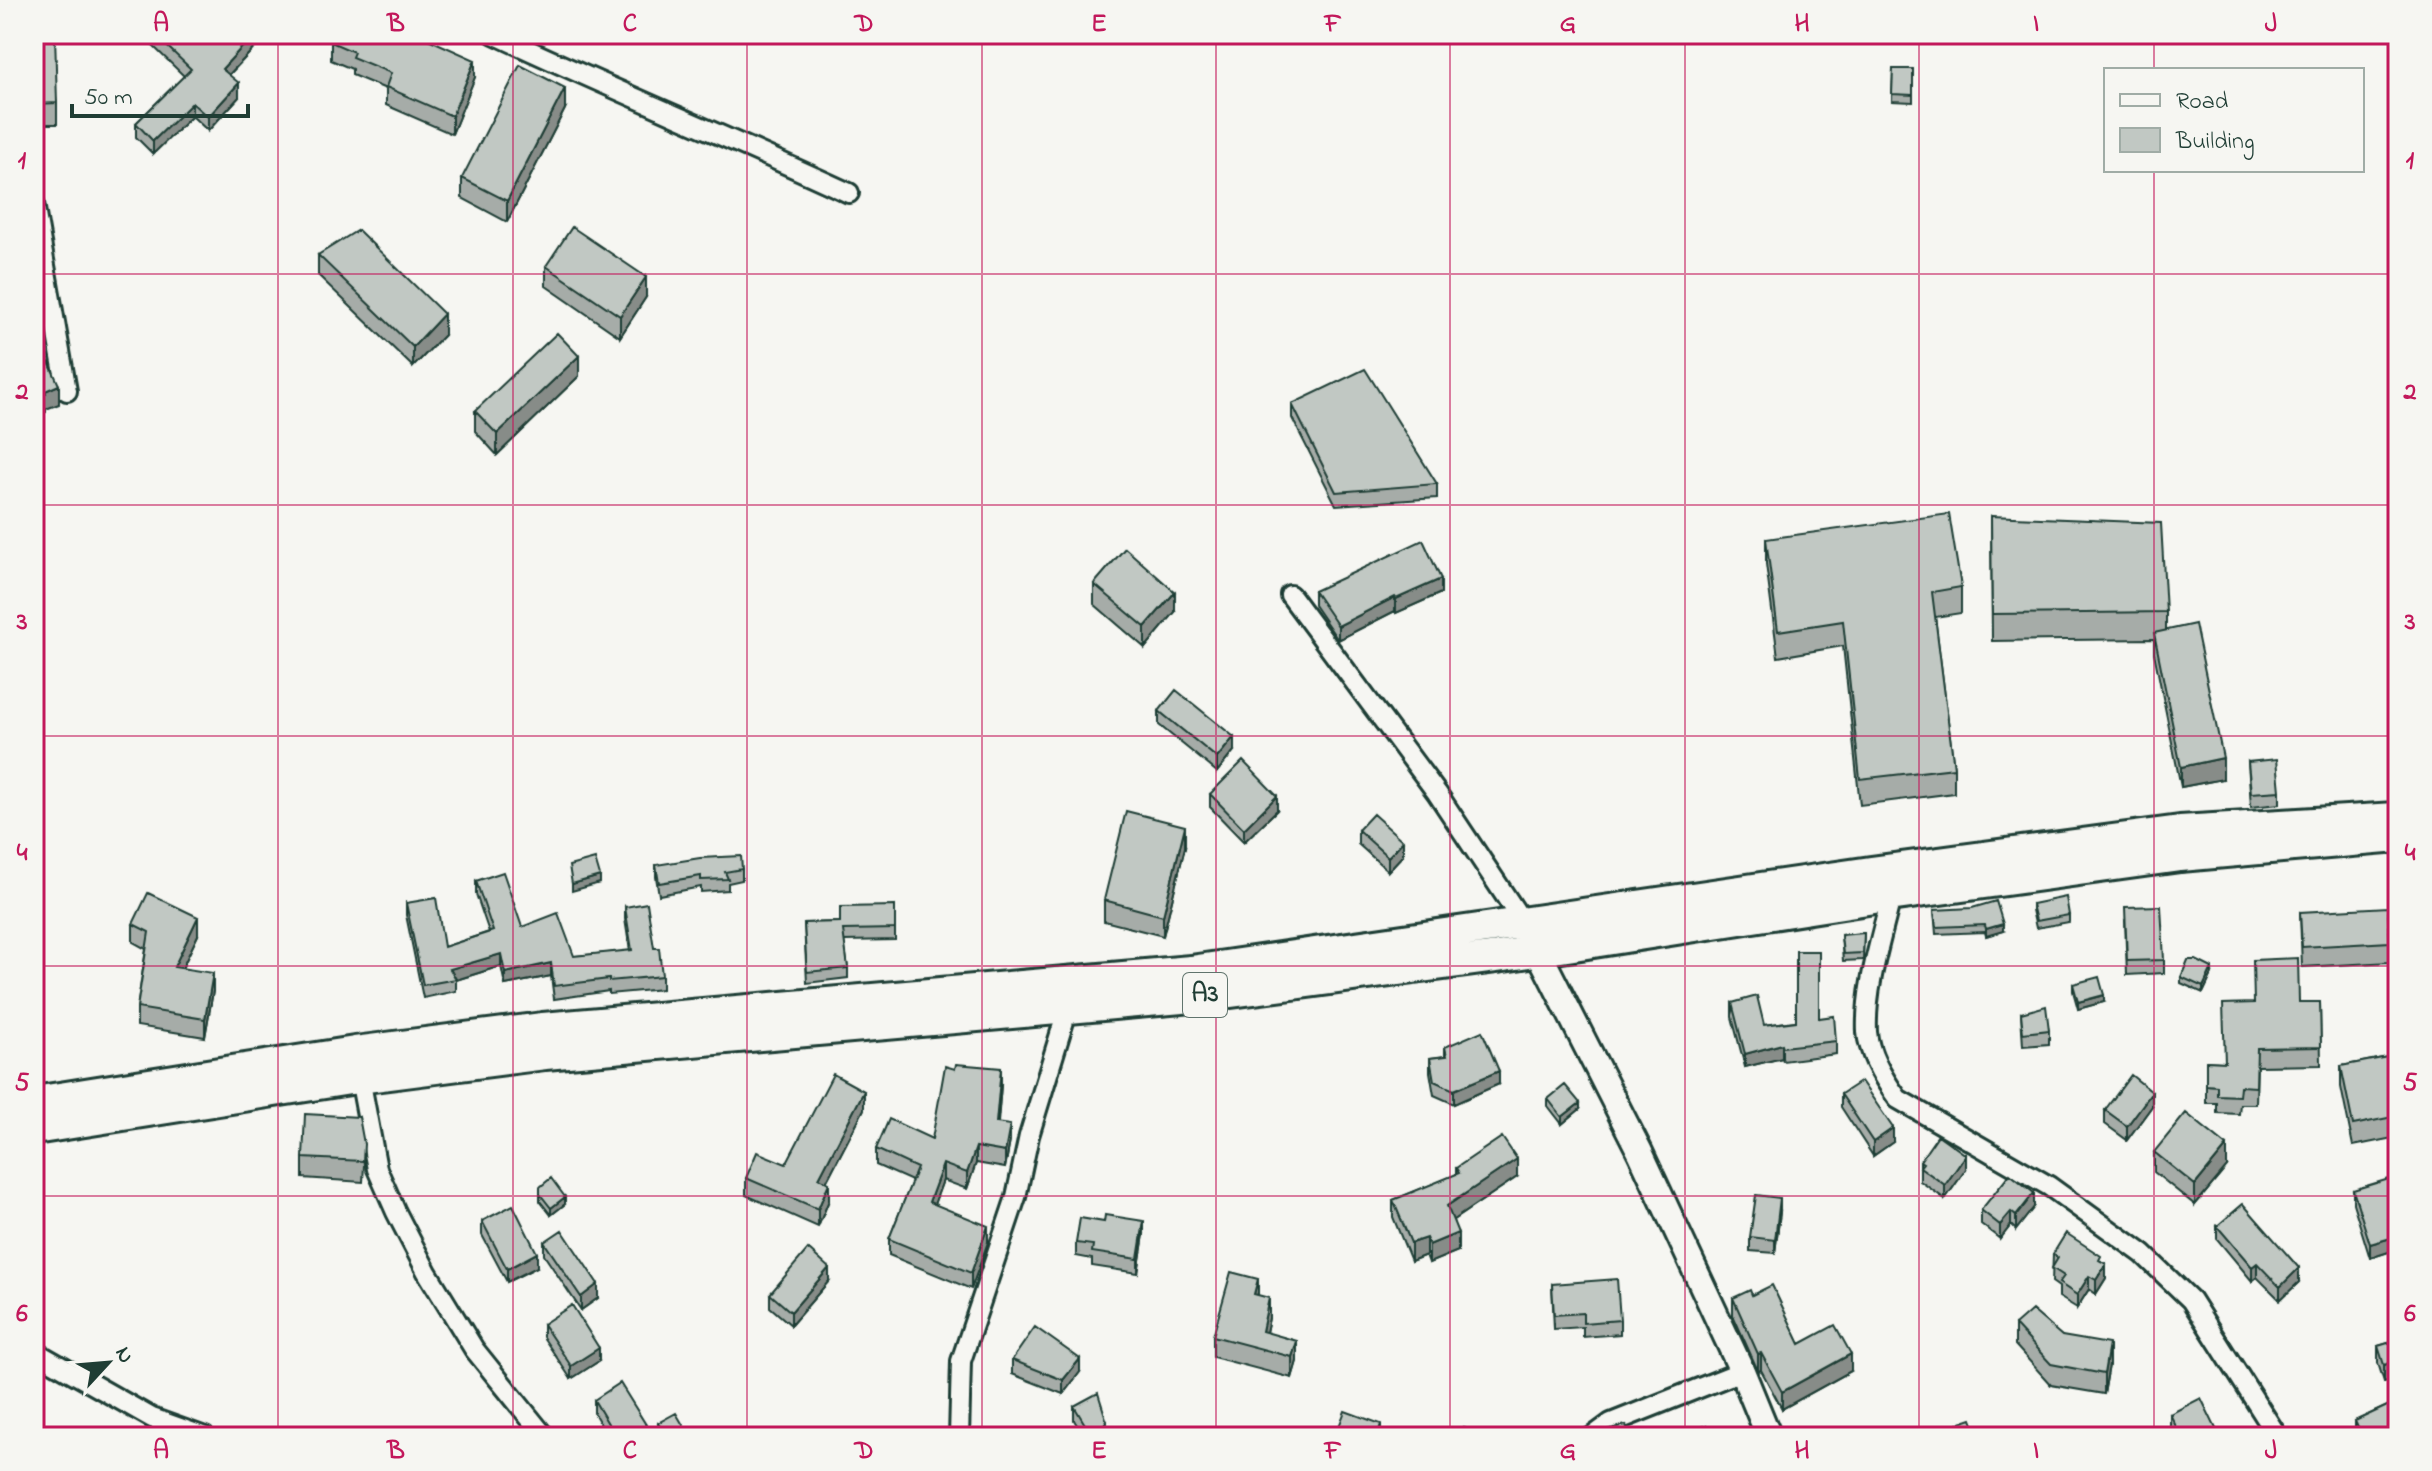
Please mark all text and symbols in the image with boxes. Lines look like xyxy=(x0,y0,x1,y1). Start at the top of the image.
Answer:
text: A xyxy=(153,6,169,44)
text: B xyxy=(386,6,405,44)
text: C xyxy=(623,6,637,44)
text: D xyxy=(853,6,874,44)
text: E xyxy=(1091,6,1107,44)
text: F xyxy=(1323,6,1342,44)
text: G xyxy=(1560,6,1576,44)
text: H xyxy=(1794,6,1810,44)
text: I xyxy=(2033,6,2039,44)
text: J xyxy=(2265,6,2277,44)
scale bar xyxy=(72,68,248,118)
legend xyxy=(2104,68,2364,172)
text: 50 m xyxy=(84,81,133,116)
text: Road xyxy=(2176,85,2229,120)
text: Building xyxy=(2175,125,2255,160)
text: 1 xyxy=(18,143,27,181)
text: 1 xyxy=(2406,143,2415,181)
text: 2 xyxy=(15,374,29,412)
text: 2 xyxy=(2403,374,2417,412)
text: 3 xyxy=(16,604,28,642)
text: 3 xyxy=(2404,604,2416,642)
text: 4 xyxy=(17,835,28,873)
text: 4 xyxy=(2405,835,2416,873)
road number: A3 xyxy=(1183,973,1227,1017)
text: 5 xyxy=(15,1065,30,1103)
text: 5 xyxy=(2403,1065,2418,1103)
text: 6 xyxy=(16,1296,28,1334)
text: 6 xyxy=(2404,1296,2416,1334)
north arrow xyxy=(68,1323,148,1403)
text: N xyxy=(106,1342,141,1369)
text: A xyxy=(153,1433,169,1471)
text: B xyxy=(386,1433,405,1471)
text: C xyxy=(623,1433,637,1471)
text: D xyxy=(853,1433,874,1471)
text: E xyxy=(1091,1433,1107,1471)
text: F xyxy=(1323,1433,1342,1471)
text: G xyxy=(1560,1433,1576,1471)
text: H xyxy=(1794,1433,1810,1471)
text: I xyxy=(2033,1433,2039,1471)
text: J xyxy=(2265,1433,2277,1471)

